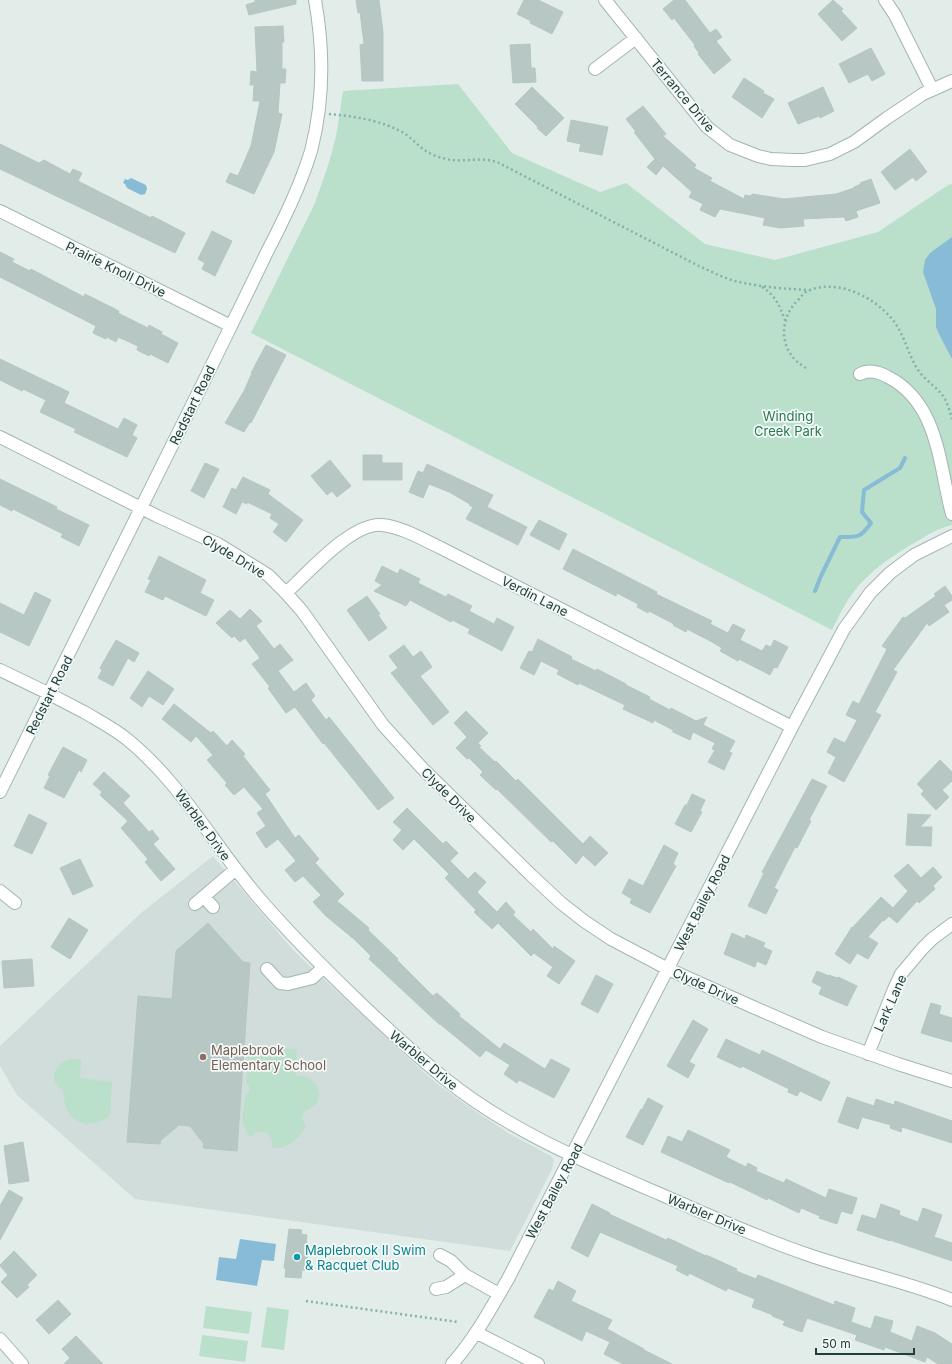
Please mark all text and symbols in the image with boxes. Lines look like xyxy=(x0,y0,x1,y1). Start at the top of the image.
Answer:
street label: Terrance Drive xyxy=(648,55,718,135)
street label: Prairie Knoll Drive xyxy=(63,238,169,300)
street label: Redstart Road xyxy=(166,363,218,447)
park label: Winding Creek Park xyxy=(754,408,822,439)
street label: Clyde Drive xyxy=(199,531,269,581)
street label: Verdin Lane xyxy=(499,572,571,620)
street label: Redstart Road xyxy=(22,653,76,737)
street label: Clyde Drive xyxy=(418,764,480,826)
street label: Warbler Drive xyxy=(172,786,234,864)
street label: West Bailey Road xyxy=(671,852,733,954)
street label: Clyde Drive xyxy=(670,964,742,1008)
street label: Lark Lane xyxy=(870,972,910,1034)
street label: Warbler Drive xyxy=(387,1027,461,1093)
place label: Maplebrook Elementary School xyxy=(211,1042,326,1073)
marker: Maplebrook Elementary School xyxy=(198,1052,208,1062)
street label: West Bailey Road xyxy=(522,1140,586,1242)
street label: Warbler Drive xyxy=(665,1190,749,1238)
place label: Maplebrook II Swim & Racquet Club xyxy=(305,1242,426,1273)
marker: Maplebrook II Swim & Racquet Club xyxy=(292,1252,302,1262)
scale bar xyxy=(816,1330,914,1356)
text: 50 m xyxy=(822,1336,851,1351)

